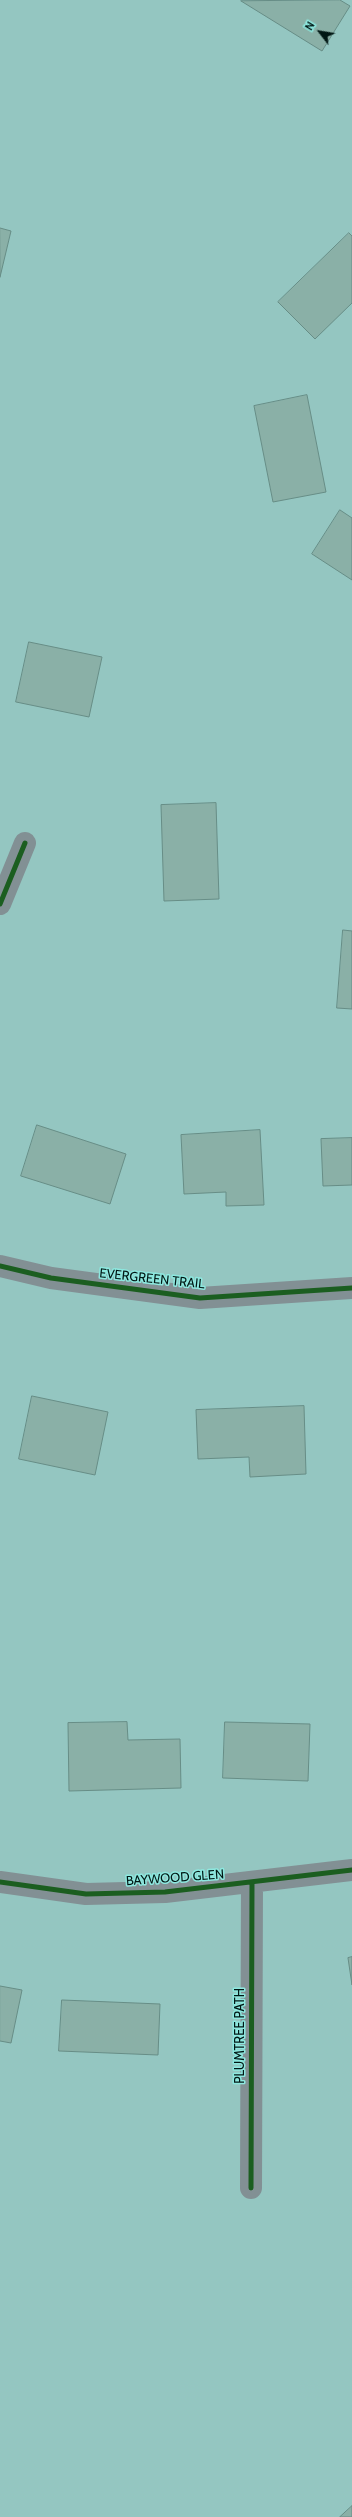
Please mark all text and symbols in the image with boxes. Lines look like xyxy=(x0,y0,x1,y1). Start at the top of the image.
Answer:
north arrow xyxy=(300,12,340,52)
text: N xyxy=(302,19,318,33)
street label: EVERGREEN TRAIL xyxy=(99,1266,205,1292)
street label: BAYWOOD GLEN xyxy=(125,1867,225,1889)
street label: PLUMTREE PATH xyxy=(232,1988,248,2084)

